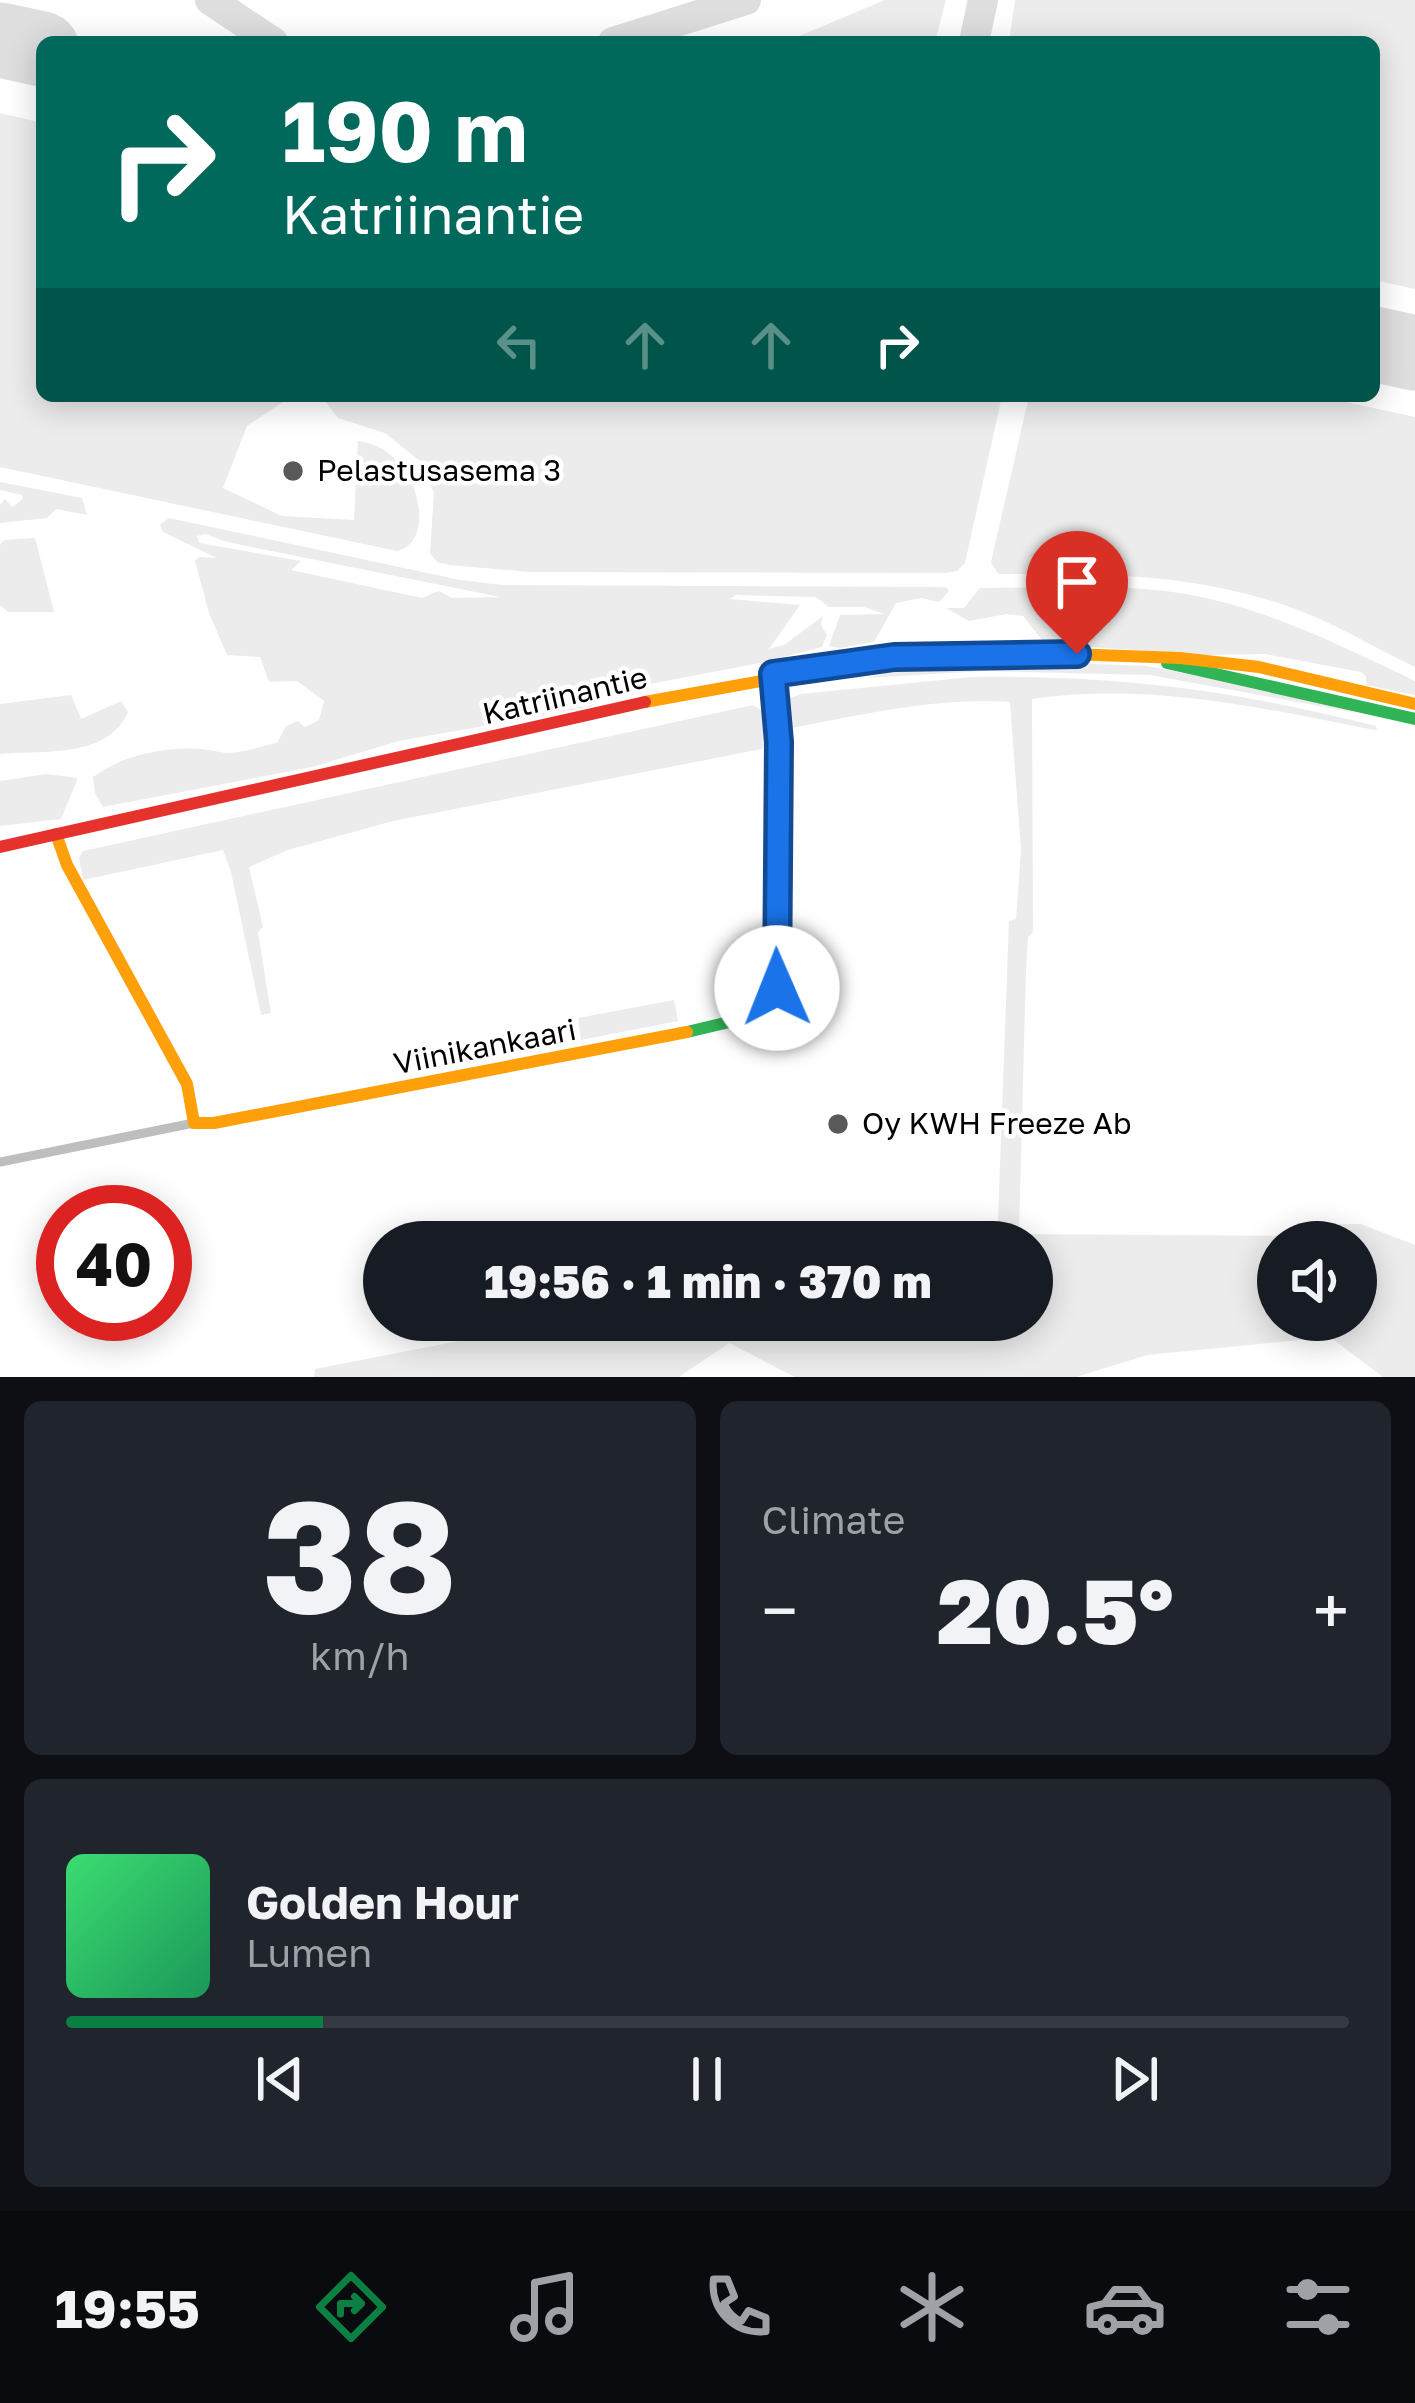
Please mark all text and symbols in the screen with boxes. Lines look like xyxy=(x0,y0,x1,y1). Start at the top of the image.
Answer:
text: 190 m xyxy=(282,80,528,180)
icon: right xyxy=(84,84,240,240)
text: Katriinantie xyxy=(282,181,584,246)
icon: left xyxy=(486,312,552,378)
icon: ahead xyxy=(612,312,678,378)
icon: ahead xyxy=(738,312,804,378)
icon: right xyxy=(864,312,930,378)
place label: Pelastusasema 3 xyxy=(317,452,561,488)
marker: Pelastusasema 3 xyxy=(280,458,306,484)
pin xyxy=(1026,531,1128,654)
icon: arrive xyxy=(1044,549,1110,615)
street label: Katriinantie xyxy=(479,659,651,731)
position arrow xyxy=(714,925,840,1051)
street label: Viinikankaari xyxy=(391,1011,579,1081)
place label: Oy KWH Freeze Ab xyxy=(862,1105,1131,1141)
marker: Oy KWH Freeze Ab xyxy=(825,1111,851,1137)
speed limit sign: 40 xyxy=(36,1185,192,1341)
map controls xyxy=(1257,1221,1377,1341)
button: sound xyxy=(1257,1221,1377,1341)
text: 19:56 · 1 min · 370 m xyxy=(484,1254,932,1308)
text: 38 xyxy=(262,1460,457,1647)
text: Climate xyxy=(762,1496,905,1543)
text: 20.5° xyxy=(937,1556,1174,1664)
text: − xyxy=(762,1570,798,1650)
text: + xyxy=(1313,1570,1349,1650)
text: km/h xyxy=(310,1632,409,1679)
text: Golden Hour xyxy=(246,1875,519,1929)
text: Lumen xyxy=(246,1929,372,1976)
icon: previous xyxy=(247,2046,313,2112)
icon: pause xyxy=(674,2046,740,2112)
icon: next xyxy=(1102,2046,1168,2112)
icon: directions xyxy=(309,2265,393,2349)
icon: music xyxy=(503,2265,587,2349)
icon: phone xyxy=(696,2265,780,2349)
icon: climate xyxy=(890,2265,974,2349)
icon: car xyxy=(1083,2265,1167,2349)
icon: filters xyxy=(1276,2265,1360,2349)
text: 19:55 xyxy=(55,2275,200,2340)

